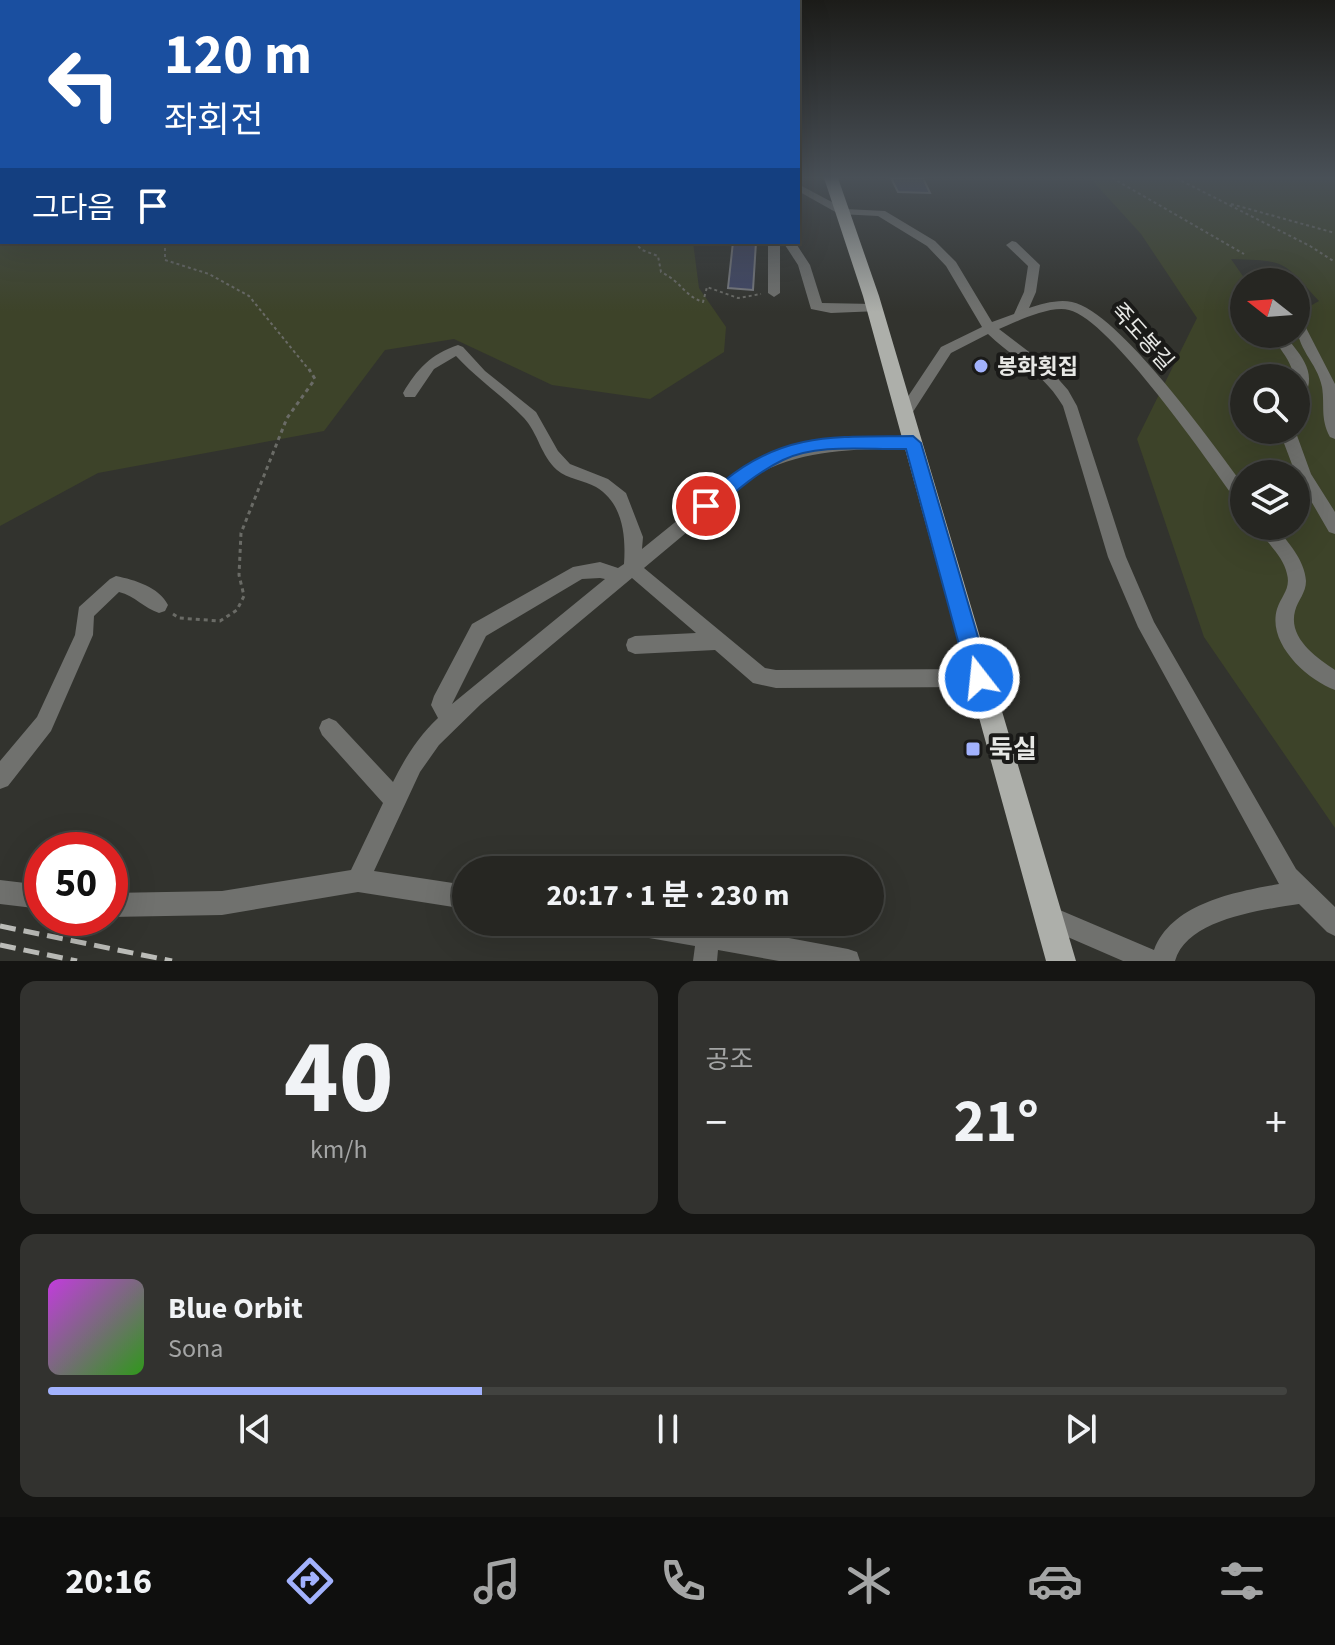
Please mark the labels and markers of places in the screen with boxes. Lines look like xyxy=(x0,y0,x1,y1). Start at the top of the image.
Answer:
place label: 봉화횟집 xyxy=(997,351,1078,383)
marker: 봉화횟집 xyxy=(972,357,990,375)
pin xyxy=(672,472,740,540)
place label: 둑실 xyxy=(989,731,1037,768)
marker: 둑실 xyxy=(964,740,982,758)

